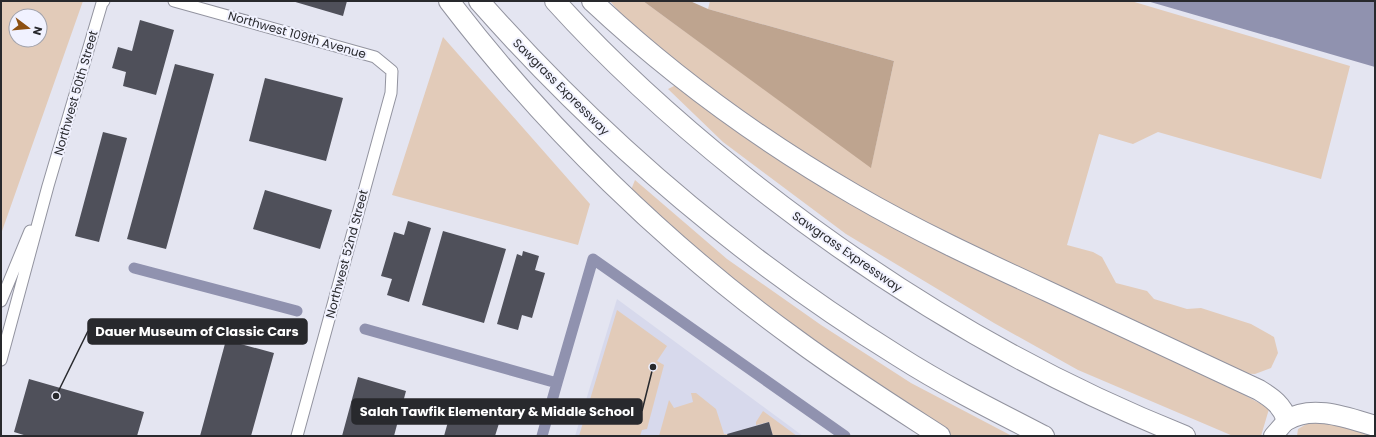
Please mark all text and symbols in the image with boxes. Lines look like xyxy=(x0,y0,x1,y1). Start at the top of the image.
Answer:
street label: Northwest 109th Avenue xyxy=(226,7,368,62)
north arrow xyxy=(8,8,48,48)
text: N xyxy=(29,25,46,37)
street label: Northwest 50th Street xyxy=(50,28,101,157)
street label: Sawgrass Expressway xyxy=(509,34,614,139)
street label: Northwest 52nd Street xyxy=(321,188,372,320)
street label: Sawgrass Expressway xyxy=(789,207,906,296)
callout: Dauer Museum of Classic Cars xyxy=(88,319,307,344)
text: Dauer Museum of Classic Cars xyxy=(95,322,299,341)
callout: Salah Tawfik Elementary & Middle School xyxy=(352,399,642,424)
text: Salah Tawfik Elementary & Middle School xyxy=(360,402,634,421)

